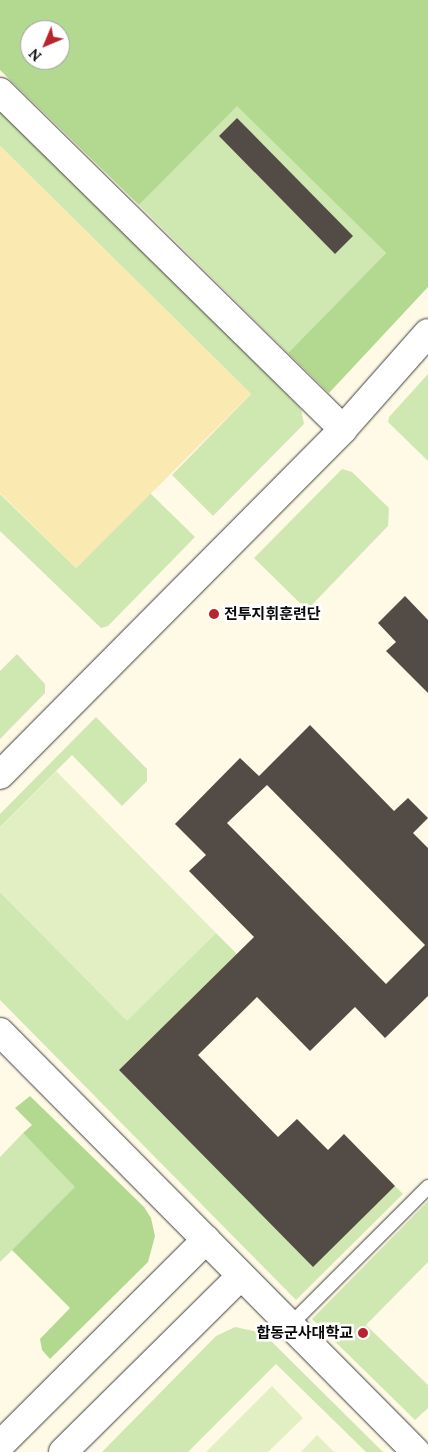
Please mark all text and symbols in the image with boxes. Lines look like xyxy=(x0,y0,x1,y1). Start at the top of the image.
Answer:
north arrow xyxy=(20,20,70,70)
text: N xyxy=(25,45,45,65)
place label: 전투지휘훈련단 xyxy=(224,605,321,623)
marker: 전투지휘훈련단 xyxy=(208,608,220,620)
place label: 합동군사대학교 xyxy=(256,1324,353,1342)
marker: 합동군사대학교 xyxy=(357,1327,369,1339)

